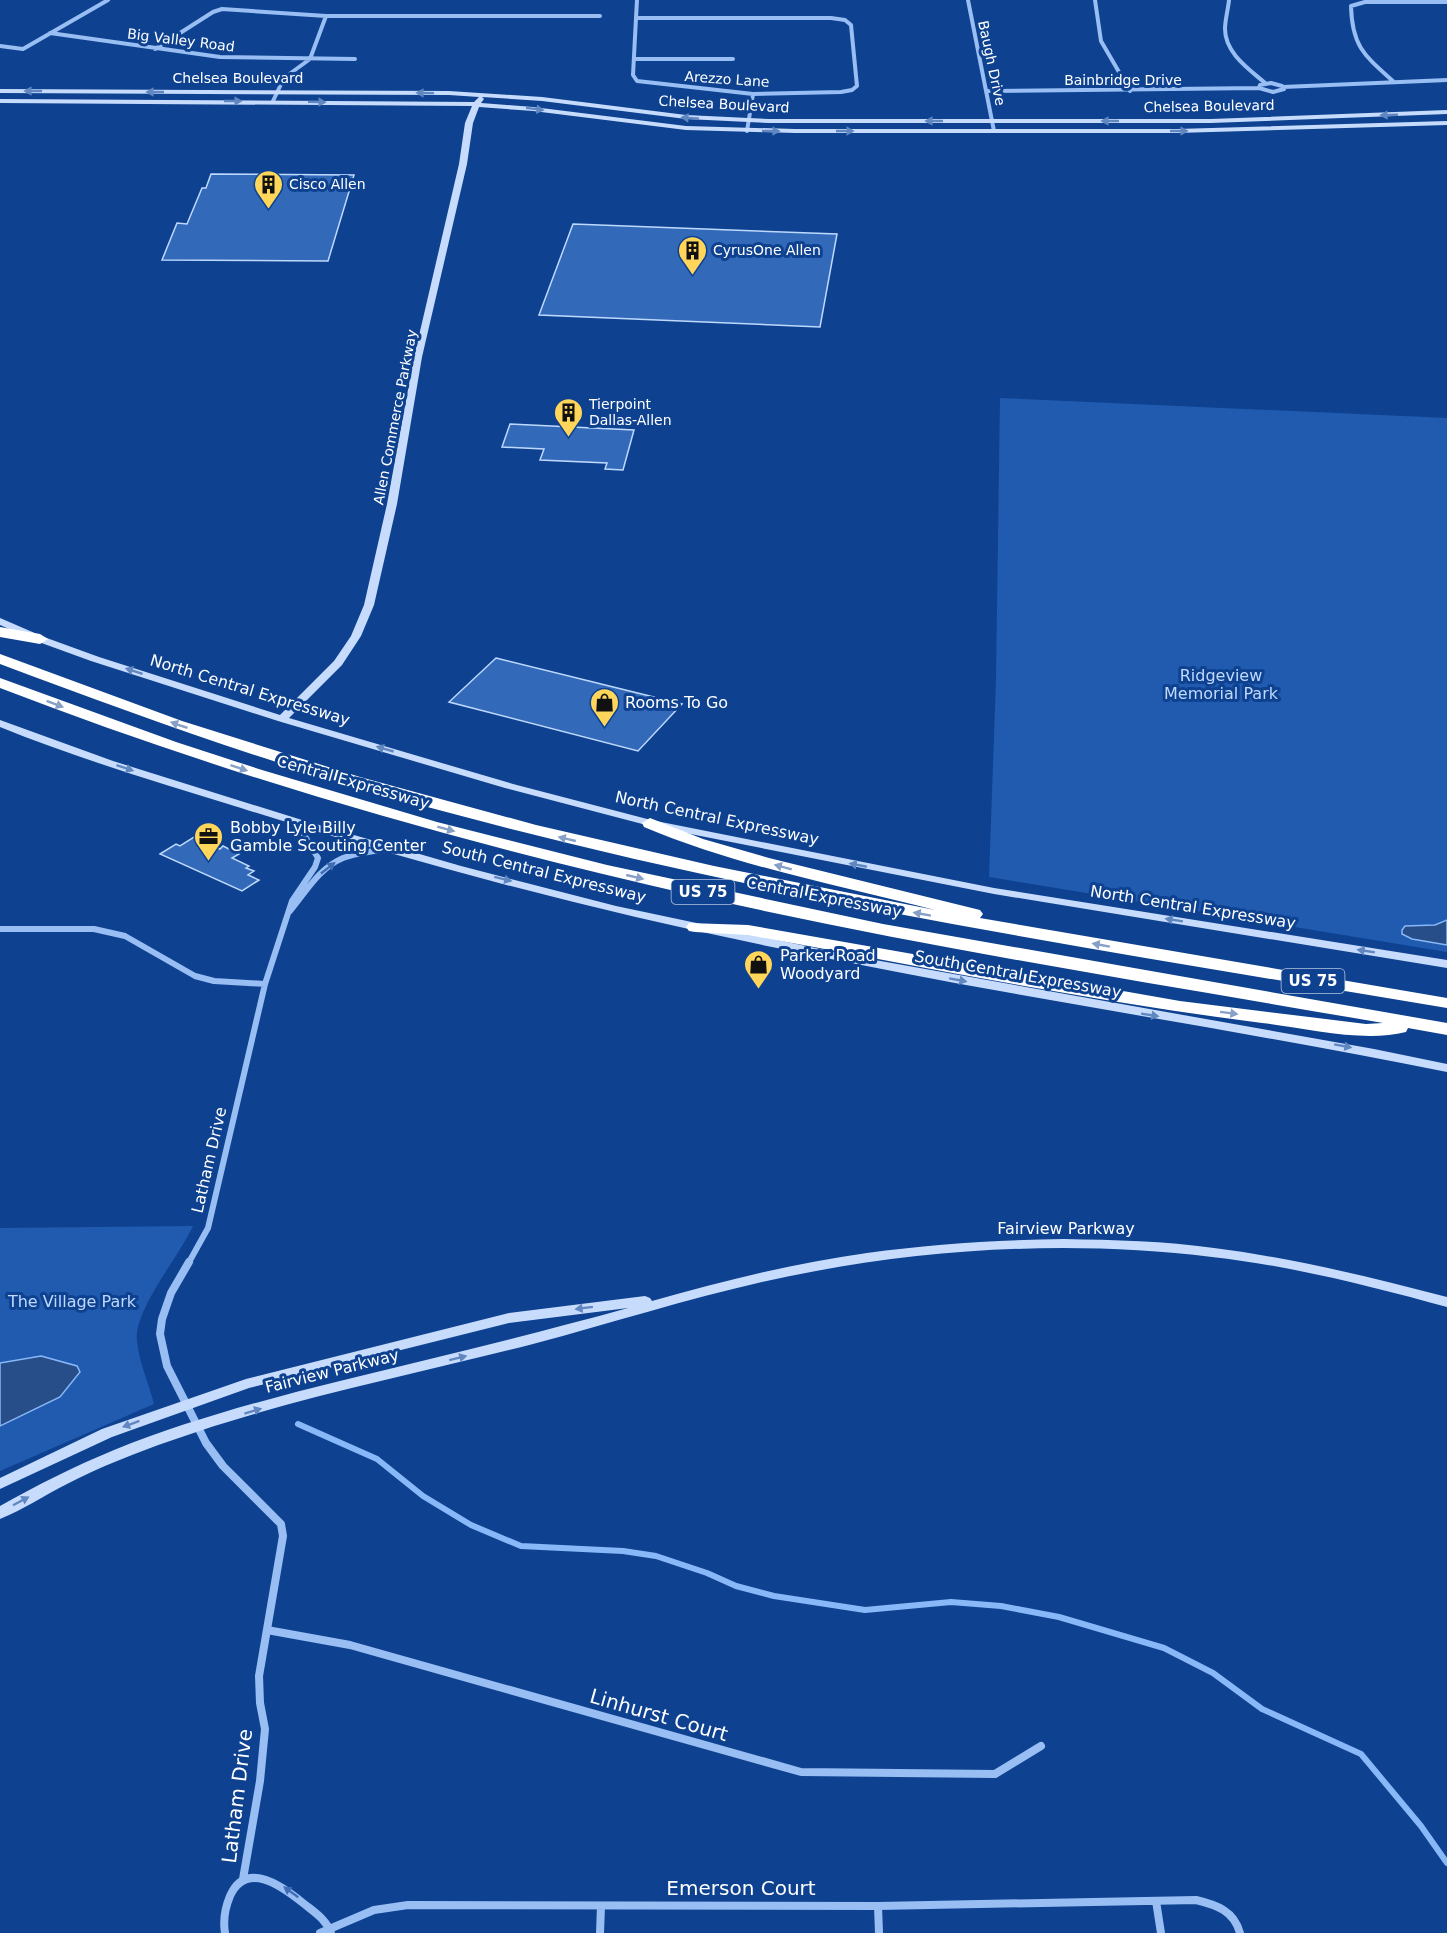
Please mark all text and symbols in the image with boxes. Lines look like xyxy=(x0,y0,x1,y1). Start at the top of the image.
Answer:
street label: Baugh Drive xyxy=(975,19,1009,107)
street label: Big Valley Road xyxy=(126,25,236,55)
street label: Arezzo Lane xyxy=(684,68,770,90)
street label: Chelsea Boulevard xyxy=(173,70,303,86)
street label: Bainbridge Drive xyxy=(1064,72,1182,88)
one-way arrow xyxy=(23,86,42,96)
one-way arrow xyxy=(145,87,164,97)
one-way arrow xyxy=(416,88,435,97)
street label: Chelsea Boulevard xyxy=(658,93,790,115)
one-way arrow xyxy=(224,96,243,106)
one-way arrow xyxy=(308,97,327,107)
street label: Chelsea Boulevard xyxy=(1143,97,1275,115)
one-way arrow xyxy=(526,104,545,114)
one-way arrow xyxy=(1379,110,1398,119)
one-way arrow xyxy=(680,113,699,122)
one-way arrow xyxy=(925,116,944,126)
one-way arrow xyxy=(1100,116,1119,126)
one-way arrow xyxy=(761,126,780,136)
one-way arrow xyxy=(836,126,855,136)
one-way arrow xyxy=(1169,126,1188,136)
building icon: Cisco Allen xyxy=(252,168,284,210)
place label: Cisco Allen xyxy=(289,176,366,192)
building icon: CyrusOne Allen xyxy=(676,234,708,276)
place label: CyrusOne Allen xyxy=(713,242,821,258)
street label: Allen Commerce Parkway xyxy=(370,328,420,506)
building icon: Tierpoint Dallas-Allen xyxy=(552,396,584,438)
place label: Tierpoint Dallas-Allen xyxy=(588,396,672,428)
street label: North Central Expressway xyxy=(148,651,352,729)
one-way arrow xyxy=(125,666,143,676)
park label: Ridgeview Memorial Park xyxy=(1164,666,1279,703)
shop icon: Rooms To Go xyxy=(588,686,620,728)
place label: Rooms To Go xyxy=(625,693,728,712)
one-way arrow xyxy=(46,699,64,709)
one-way arrow xyxy=(170,720,188,730)
one-way arrow xyxy=(376,744,394,753)
street label: Central Expressway xyxy=(274,751,432,813)
one-way arrow xyxy=(116,764,134,773)
one-way arrow xyxy=(230,764,248,773)
street label: North Central Expressway xyxy=(613,787,821,849)
place label: Bobby Lyle Billy Gamble Scouting Center xyxy=(230,818,427,855)
office icon: Bobby Lyle Billy Gamble Scouting Center xyxy=(193,820,225,862)
one-way arrow xyxy=(437,825,455,835)
one-way arrow xyxy=(558,833,577,843)
street label: South Central Expressway xyxy=(440,837,648,907)
one-way arrow xyxy=(848,860,867,869)
one-way arrow xyxy=(320,862,336,874)
one-way arrow xyxy=(773,862,791,871)
one-way arrow xyxy=(626,872,644,882)
street label: Central Expressway xyxy=(745,873,903,921)
one-way arrow xyxy=(494,875,512,885)
road number: US 75 xyxy=(672,880,734,904)
street label: North Central Expressway xyxy=(1089,881,1297,933)
one-way arrow xyxy=(913,909,932,918)
one-way arrow xyxy=(1164,916,1183,925)
one-way arrow xyxy=(1091,940,1110,949)
place label: Parker Road Woodyard xyxy=(780,946,876,983)
street label: South Central Expressway xyxy=(913,946,1123,1002)
one-way arrow xyxy=(1357,947,1376,956)
shop icon: Parker Road Woodyard xyxy=(743,948,775,990)
road number: US 75 xyxy=(1282,969,1344,993)
one-way arrow xyxy=(949,976,968,985)
one-way arrow xyxy=(1220,1008,1239,1018)
one-way arrow xyxy=(1141,1010,1160,1019)
one-way arrow xyxy=(1333,1042,1352,1051)
street label: Latham Drive xyxy=(188,1105,230,1215)
street label: Fairview Parkway xyxy=(997,1219,1135,1238)
park label: The Village Park xyxy=(7,1292,137,1311)
one-way arrow xyxy=(575,1304,594,1313)
street label: Fairview Parkway xyxy=(263,1345,401,1397)
one-way arrow xyxy=(448,1352,467,1362)
one-way arrow xyxy=(244,1406,262,1415)
one-way arrow xyxy=(122,1420,140,1430)
one-way arrow xyxy=(13,1496,30,1506)
street label: Linhurst Court xyxy=(587,1684,731,1746)
street label: Latham Drive xyxy=(217,1727,257,1865)
street label: Emerson Court xyxy=(666,1876,816,1900)
one-way arrow xyxy=(283,1887,298,1899)

